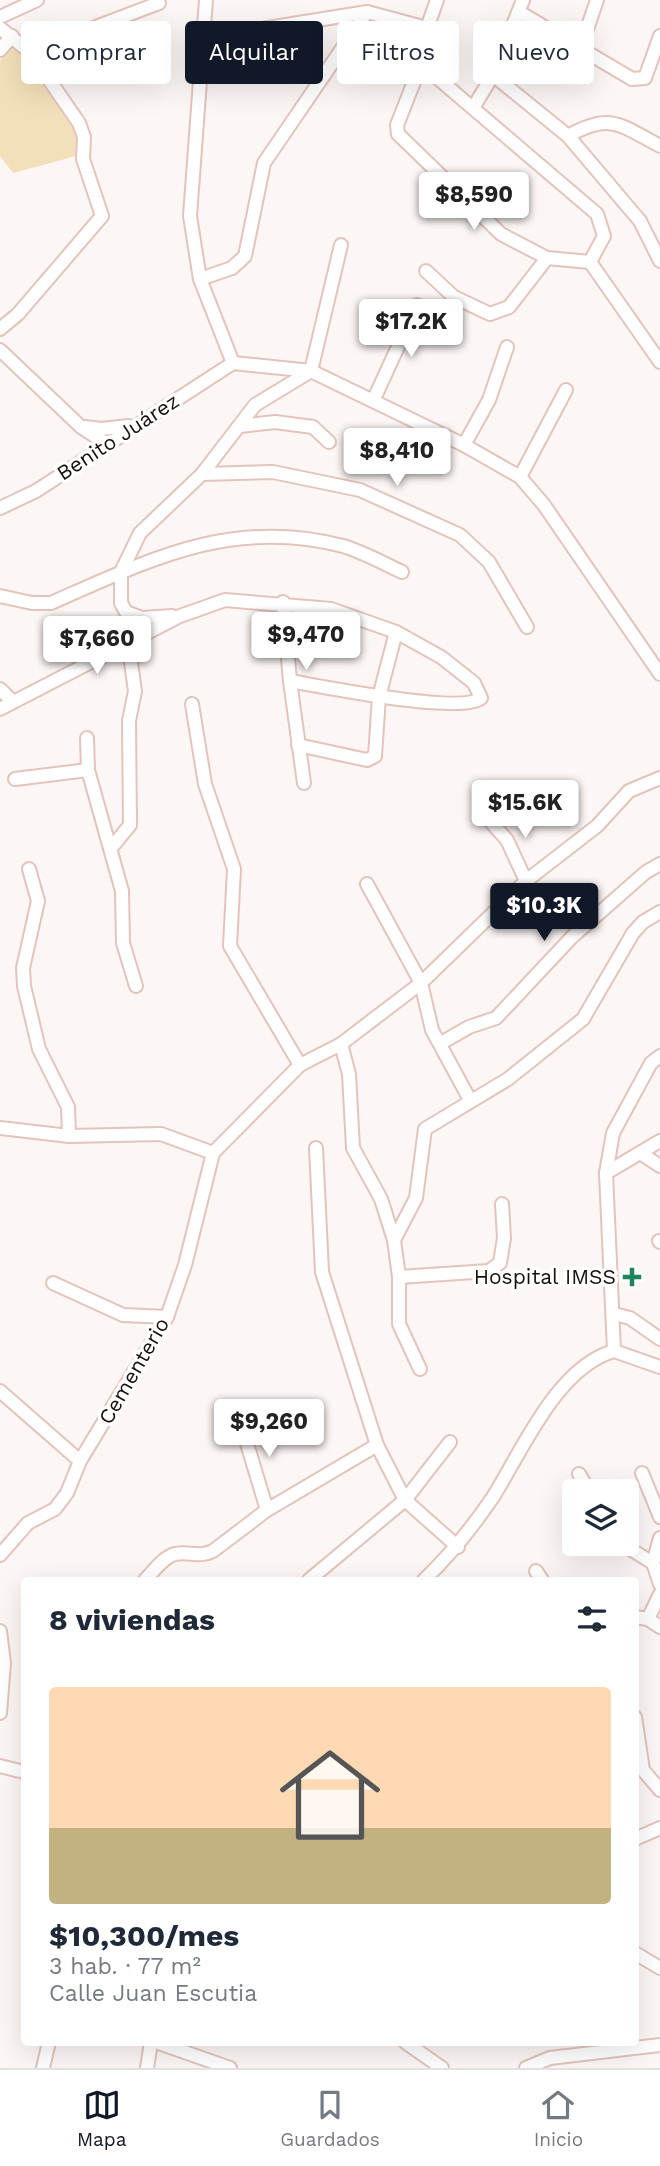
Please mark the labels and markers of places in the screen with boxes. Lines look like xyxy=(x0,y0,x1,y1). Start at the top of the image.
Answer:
pin: $8,590 xyxy=(417,173,531,232)
pin: $17.2K xyxy=(354,300,468,359)
pin: $8,410 xyxy=(340,428,454,488)
pin: $9,470 xyxy=(249,612,363,672)
pin: $7,660 xyxy=(40,616,154,676)
pin: $15.6K xyxy=(468,780,582,840)
pin: $10.3K xyxy=(487,884,601,943)
place label: Hospital IMSS xyxy=(474,1264,616,1289)
marker: Hospital IMSS xyxy=(622,1267,642,1287)
pin: $9,260 xyxy=(212,1400,326,1459)

